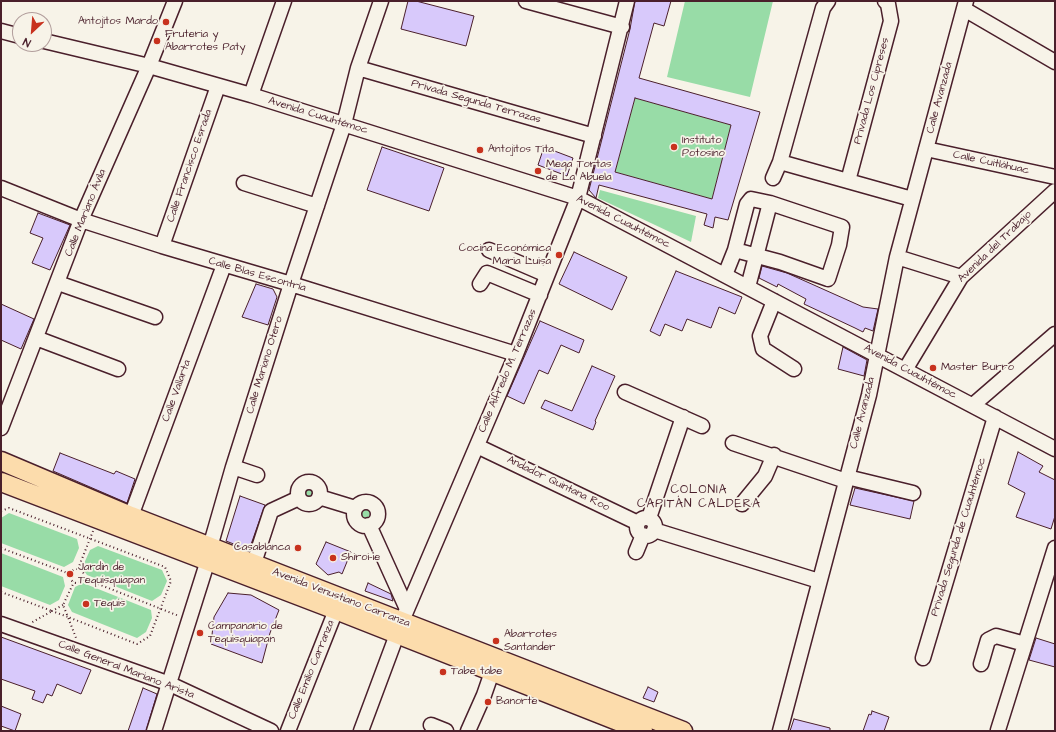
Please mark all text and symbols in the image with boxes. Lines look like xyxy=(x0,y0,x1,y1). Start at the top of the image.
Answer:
north arrow xyxy=(12,12,52,52)
place label: Antojitos Mardo xyxy=(78,15,158,29)
marker: Antojitos Mardo xyxy=(161,17,171,27)
place label: Fruteria y Abarrotes Paty xyxy=(165,28,246,54)
text: N xyxy=(21,34,33,51)
marker: Fruteria y Abarrotes Paty xyxy=(152,36,162,46)
street label: Privada Los Cipreses xyxy=(851,36,893,146)
street label: Calle Avanzada xyxy=(924,61,956,135)
street label: Privada Segunda Terrazas xyxy=(410,77,542,127)
street label: Avenida Cuauhtémoc xyxy=(267,95,369,137)
street label: Calle Francisco Esrada xyxy=(164,108,216,224)
place label: Instituto Potosino xyxy=(682,134,725,160)
marker: Instituto Potosino xyxy=(669,142,679,152)
place label: Antojitos Tita xyxy=(488,143,554,157)
marker: Antojitos Tita xyxy=(475,145,485,155)
street label: Calle Cuitláhuac xyxy=(952,148,1030,178)
place label: Mega Tortas de La Abuela xyxy=(546,158,612,184)
marker: Mega Tortas de La Abuela xyxy=(533,166,543,176)
street label: Calle Mariano Ávila xyxy=(62,167,110,259)
street label: Avenida Cuauhtémoc xyxy=(574,193,672,251)
street label: Avenida del Trabajo xyxy=(955,208,1035,286)
place label: Cocina Económica Maria Luisa xyxy=(459,242,551,268)
marker: Cocina Económica Maria Luisa xyxy=(554,250,564,260)
street label: Calle Blas Escontría xyxy=(207,255,307,295)
street label: Calle Alfredo M. Terrazas xyxy=(476,307,540,435)
street label: Calle Mariano Otero xyxy=(244,315,286,415)
street label: Avenida Cuauhtémoc xyxy=(861,342,959,402)
street label: Calle Vallarta xyxy=(160,358,194,424)
place label: Master Burro xyxy=(941,361,1014,375)
marker: Master Burro xyxy=(928,363,938,373)
street label: Calle Avanzada xyxy=(848,376,878,450)
street label: Andador Quintana Roo xyxy=(505,453,611,515)
street label: Privada Segunda de Cuauhtémoc xyxy=(929,456,989,618)
district label: COLONIA CAPITÁN CALDERA xyxy=(637,483,761,511)
place label: Casablanca xyxy=(234,541,290,555)
marker: Casablanca xyxy=(293,543,303,553)
place label: Shiroi-ie xyxy=(341,551,380,565)
marker: Shiroi-ie xyxy=(328,553,338,563)
place label: Jardín de Tequisquiapan xyxy=(78,561,145,587)
street label: Avenida Venustiano Carranza xyxy=(270,566,412,630)
marker: Jardín de Tequisquiapan xyxy=(65,569,75,579)
place label: Tequis xyxy=(94,597,125,611)
marker: Tequis xyxy=(81,599,91,609)
street label: Calle Emilio Carranza xyxy=(286,619,338,721)
place label: Campanario de Tequisquiapan xyxy=(208,620,283,646)
marker: Campanario de Tequisquiapan xyxy=(195,628,205,638)
place label: Abarrotes Santander xyxy=(504,628,557,654)
marker: Abarrotes Santander xyxy=(491,636,501,646)
street label: Calle General Mariano Arista xyxy=(56,638,196,702)
place label: Tabe tabe xyxy=(451,665,502,679)
marker: Tabe tabe xyxy=(438,667,448,677)
place label: Banorte xyxy=(496,695,538,709)
marker: Banorte xyxy=(483,697,493,707)

